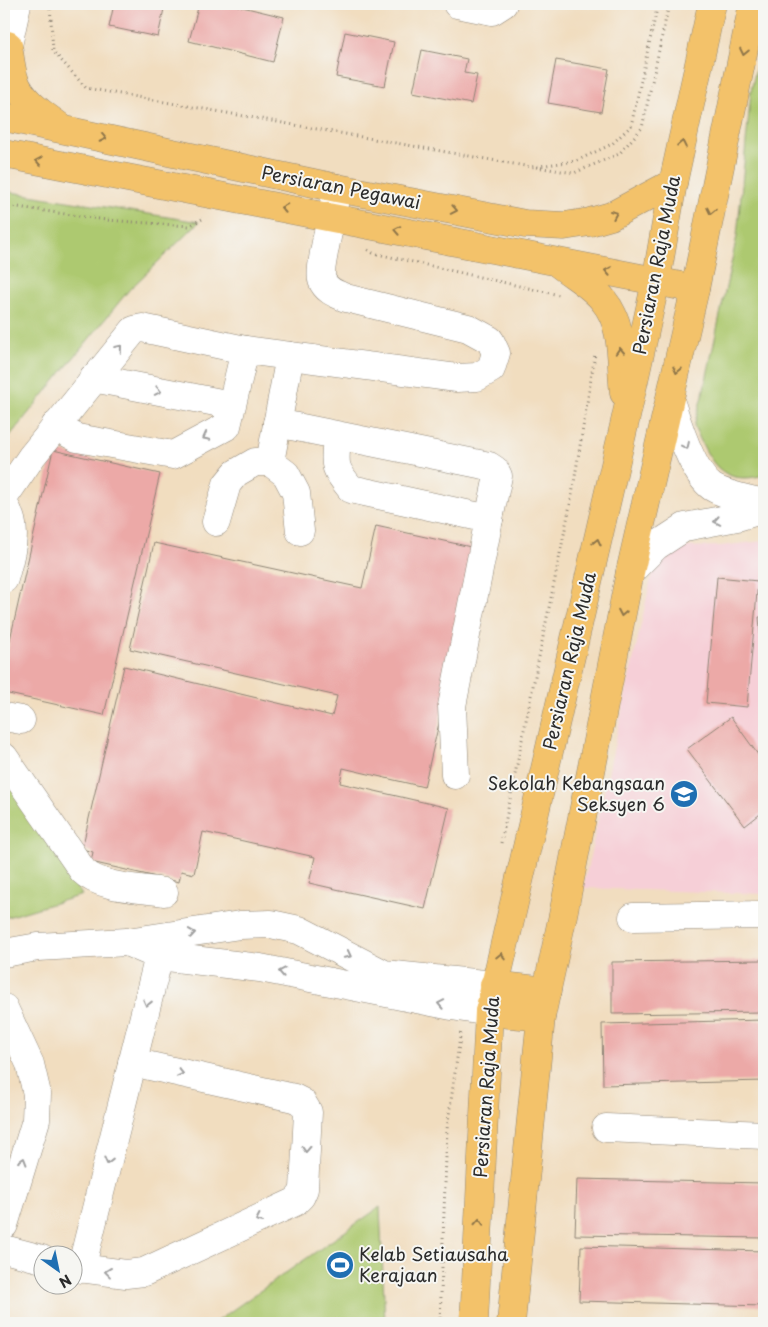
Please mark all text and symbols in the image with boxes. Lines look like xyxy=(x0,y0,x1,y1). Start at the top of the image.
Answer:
one-way arrow xyxy=(739,47,749,56)
one-way arrow xyxy=(98,133,107,143)
one-way arrow xyxy=(676,139,686,148)
one-way arrow xyxy=(35,156,43,166)
street label: Persiaran Pegawai xyxy=(259,158,423,215)
street label: Persiaran Raja Muda xyxy=(625,173,686,357)
one-way arrow xyxy=(280,203,289,214)
one-way arrow xyxy=(450,205,458,215)
one-way arrow xyxy=(706,206,717,215)
one-way arrow xyxy=(609,210,617,220)
one-way arrow xyxy=(393,225,402,236)
one-way arrow xyxy=(604,267,613,277)
one-way arrow xyxy=(114,344,123,353)
one-way arrow xyxy=(615,347,626,355)
one-way arrow xyxy=(672,365,683,374)
one-way arrow xyxy=(154,385,163,395)
one-way arrow xyxy=(203,431,212,441)
one-way arrow xyxy=(679,441,690,450)
one-way arrow xyxy=(713,515,721,525)
one-way arrow xyxy=(591,538,602,547)
street label: Persiaran Raja Muda xyxy=(535,569,602,752)
one-way arrow xyxy=(617,609,628,618)
place label: Sekolah Kebangsaan Seksyen 6 xyxy=(488,769,665,817)
school or university icon: Sekolah Kebangsaan Seksyen 6 xyxy=(669,779,699,809)
one-way arrow xyxy=(188,929,197,939)
one-way arrow xyxy=(342,949,351,959)
one-way arrow xyxy=(495,952,506,961)
one-way arrow xyxy=(277,967,286,978)
street label: Persiaran Raja Muda xyxy=(466,995,505,1179)
one-way arrow xyxy=(142,999,153,1008)
one-way arrow xyxy=(437,999,446,1010)
one-way arrow xyxy=(175,1067,184,1078)
one-way arrow xyxy=(301,1145,311,1153)
one-way arrow xyxy=(103,1156,114,1165)
one-way arrow xyxy=(18,1158,28,1166)
one-way arrow xyxy=(255,1213,264,1223)
one-way arrow xyxy=(473,1218,484,1226)
place label: Kelab Setiausaha Kerajaan xyxy=(359,1240,509,1288)
north arrow xyxy=(32,1244,82,1294)
sports icon: Kelab Setiausaha Kerajaan xyxy=(325,1250,355,1280)
one-way arrow xyxy=(104,1267,112,1278)
text: N xyxy=(55,1269,76,1293)

